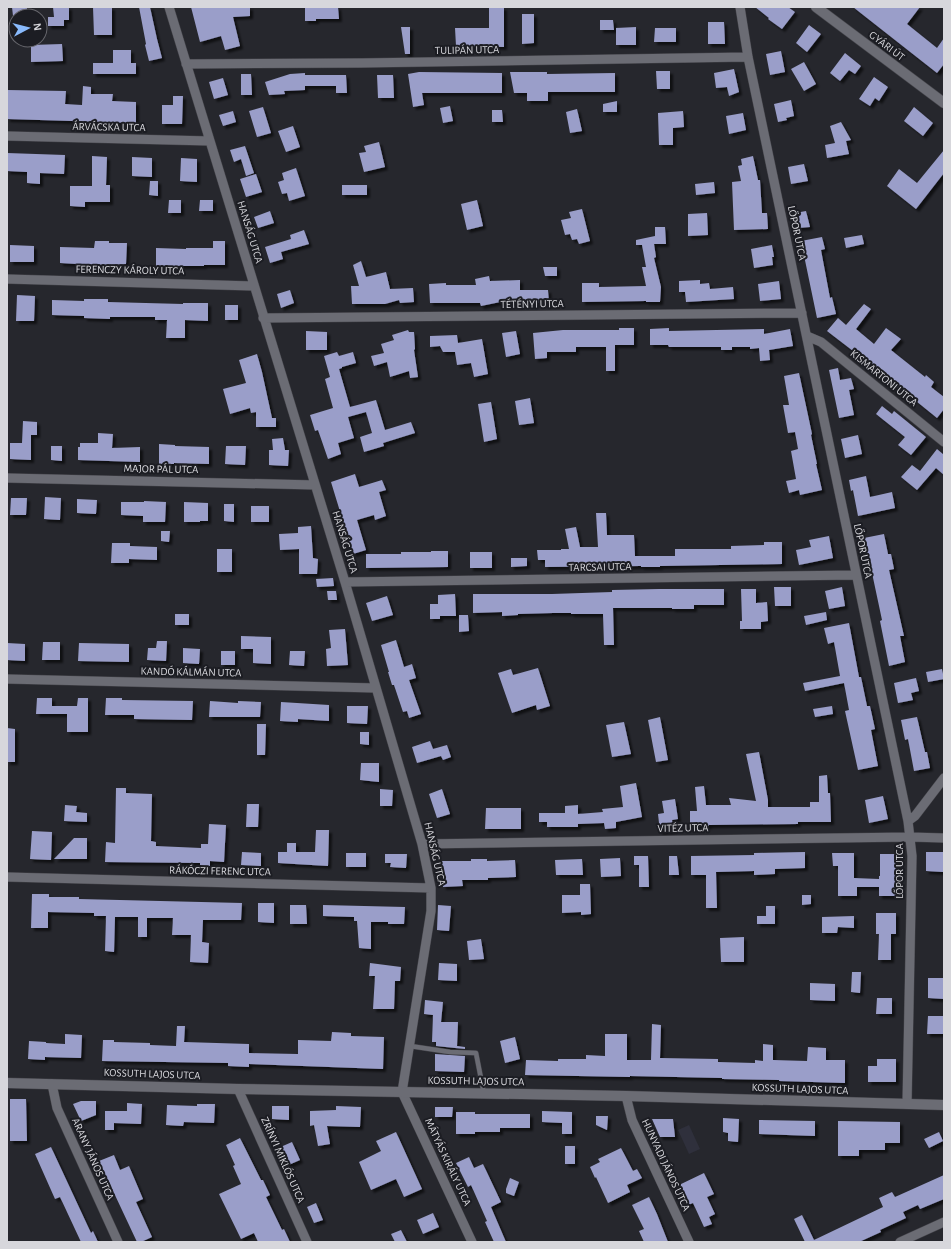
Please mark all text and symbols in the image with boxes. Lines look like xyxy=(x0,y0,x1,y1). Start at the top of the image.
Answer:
north arrow xyxy=(8,8,48,48)
text: N xyxy=(32,22,43,31)
street label: GYÁRI ÚT xyxy=(867,28,908,63)
street label: TULIPÁN UTCA xyxy=(435,43,500,56)
street label: ÁRVÁCSKA UTCA xyxy=(72,120,146,133)
street label: HANSÁG UTCA xyxy=(235,199,266,265)
street label: LŐPOR UTCA xyxy=(786,204,809,262)
street label: FERENCZY KÁROLY UTCA xyxy=(75,263,185,276)
street label: TÉTÉNYI UTCA xyxy=(500,297,564,310)
street label: KISMARTONI UTCA xyxy=(848,348,920,409)
street label: MAJOR PÁL UTCA xyxy=(123,462,199,475)
street label: HANSÁG UTCA xyxy=(330,509,361,575)
street label: LŐPOR UTCA xyxy=(852,522,875,580)
street label: TARCSAI UTCA xyxy=(568,561,632,573)
street label: KANDÓ KÁLMÁN UTCA xyxy=(140,665,242,678)
street label: HANSÁG UTCA xyxy=(422,821,449,888)
street label: VITÉZ UTCA xyxy=(657,821,709,834)
street label: LŐPOR UTCA xyxy=(893,843,905,899)
street label: RÁKÓCZI FERENC UTCA xyxy=(169,864,272,877)
street label: KOSSUTH LAJOS UTCA xyxy=(103,1067,201,1081)
street label: KOSSUTH LAJOS UTCA xyxy=(427,1075,525,1087)
street label: KOSSUTH LAJOS UTCA xyxy=(751,1082,849,1096)
street label: ZRÍNYI MIKLÓS UTCA xyxy=(259,1115,308,1205)
street label: ARANY JÁNOS UTCA xyxy=(70,1116,117,1202)
street label: MÁTYÁS KIRÁLY UTCA xyxy=(423,1116,474,1208)
street label: HUNYADI JÁNOS UTCA xyxy=(640,1117,693,1213)

